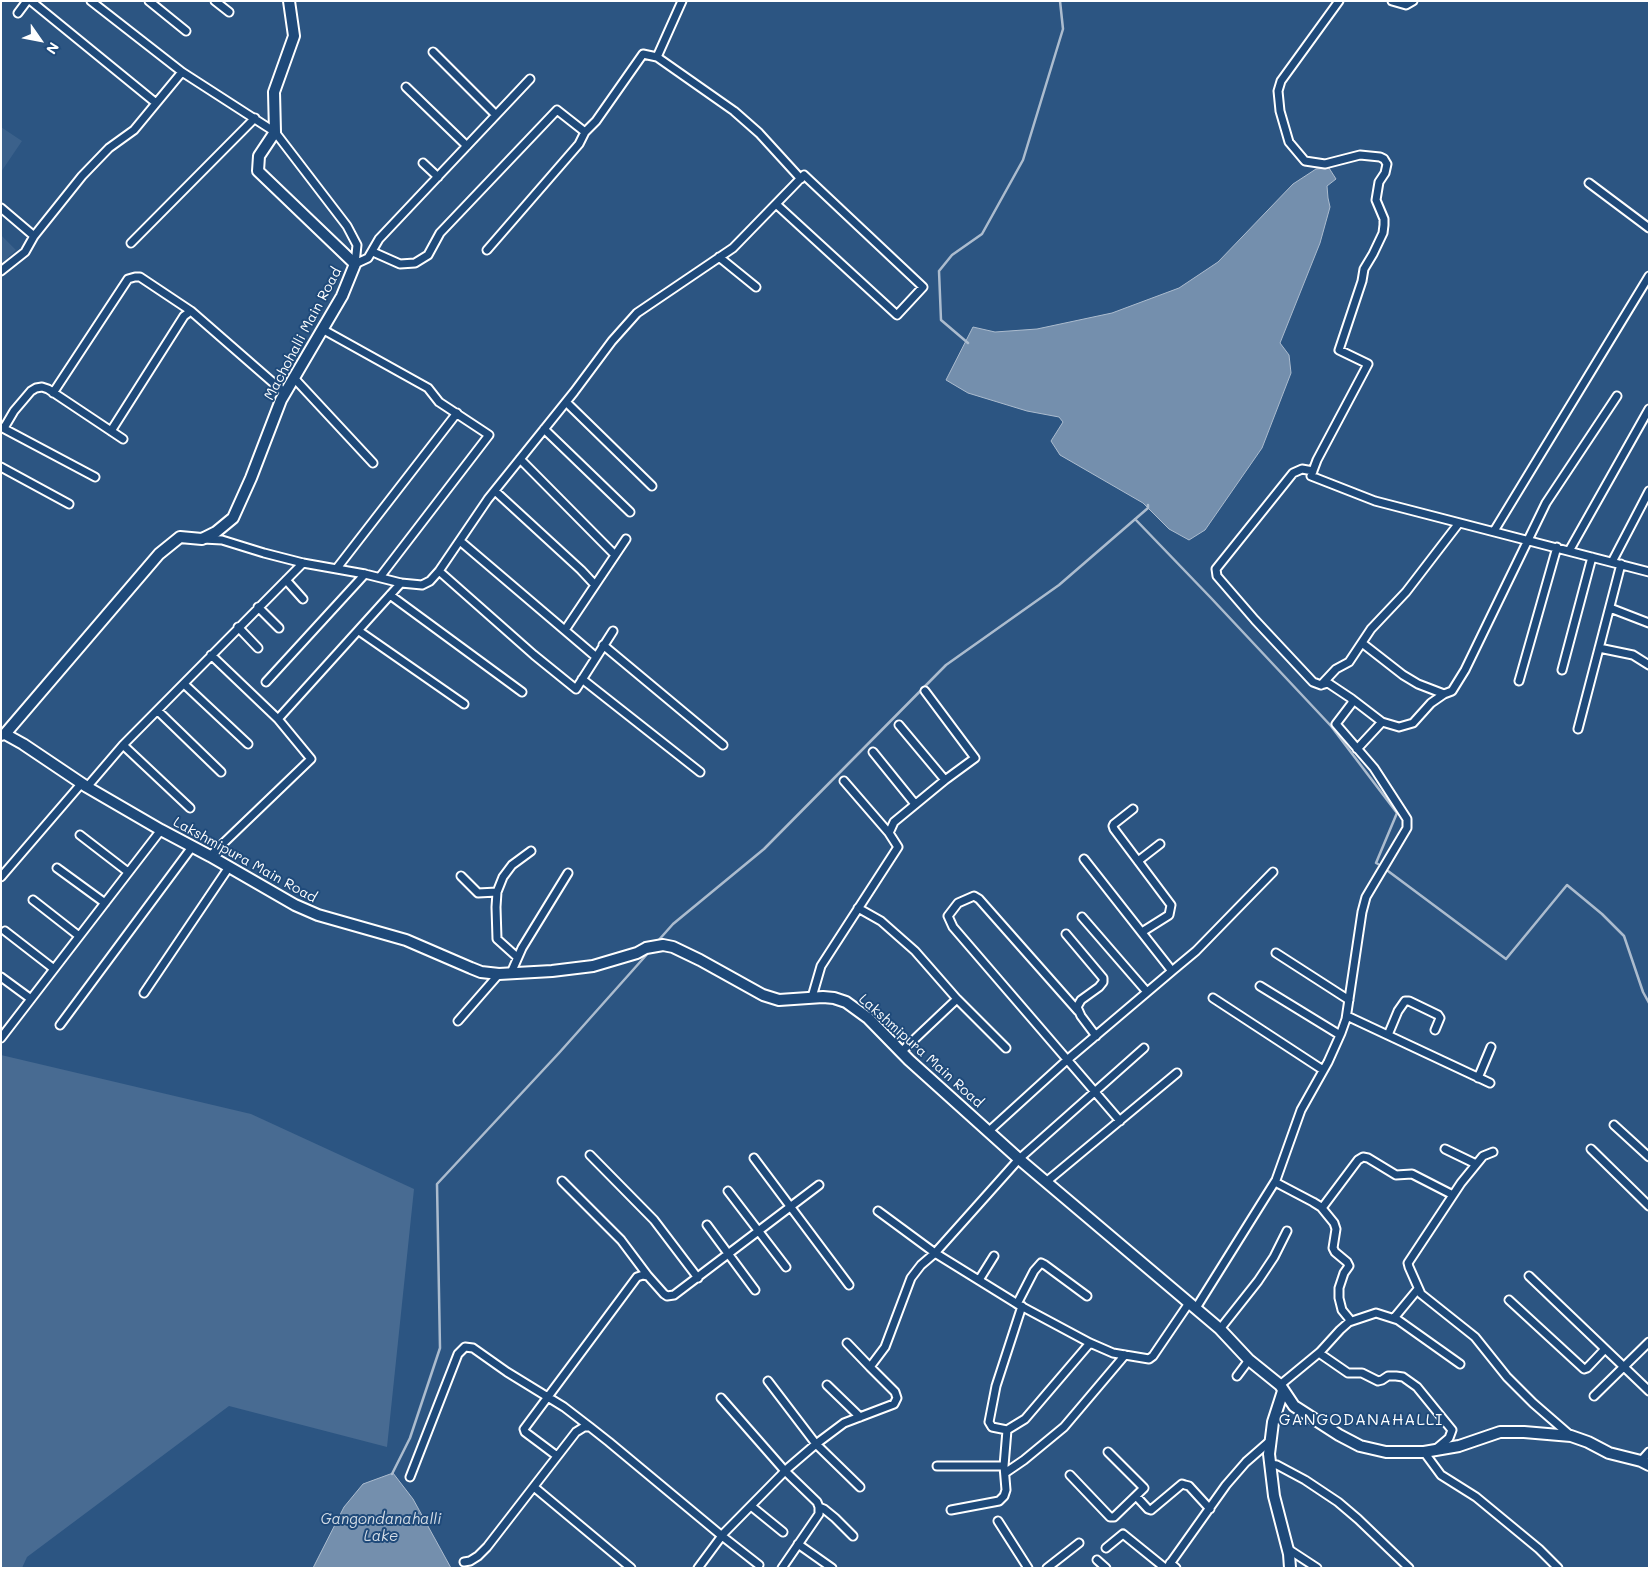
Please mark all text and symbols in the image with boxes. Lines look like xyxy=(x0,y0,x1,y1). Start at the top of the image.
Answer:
north arrow xyxy=(15,15,65,65)
text: N xyxy=(42,39,64,58)
street label: Machohalli Main Road xyxy=(261,265,345,403)
street label: Lakshmipura Main Road xyxy=(170,814,320,906)
street label: Lakshmipura Main Road xyxy=(855,991,987,1111)
district label: GANGODANAHALLI xyxy=(1277,1410,1445,1430)
water label: Gangondanahalli Lake xyxy=(320,1510,442,1545)

